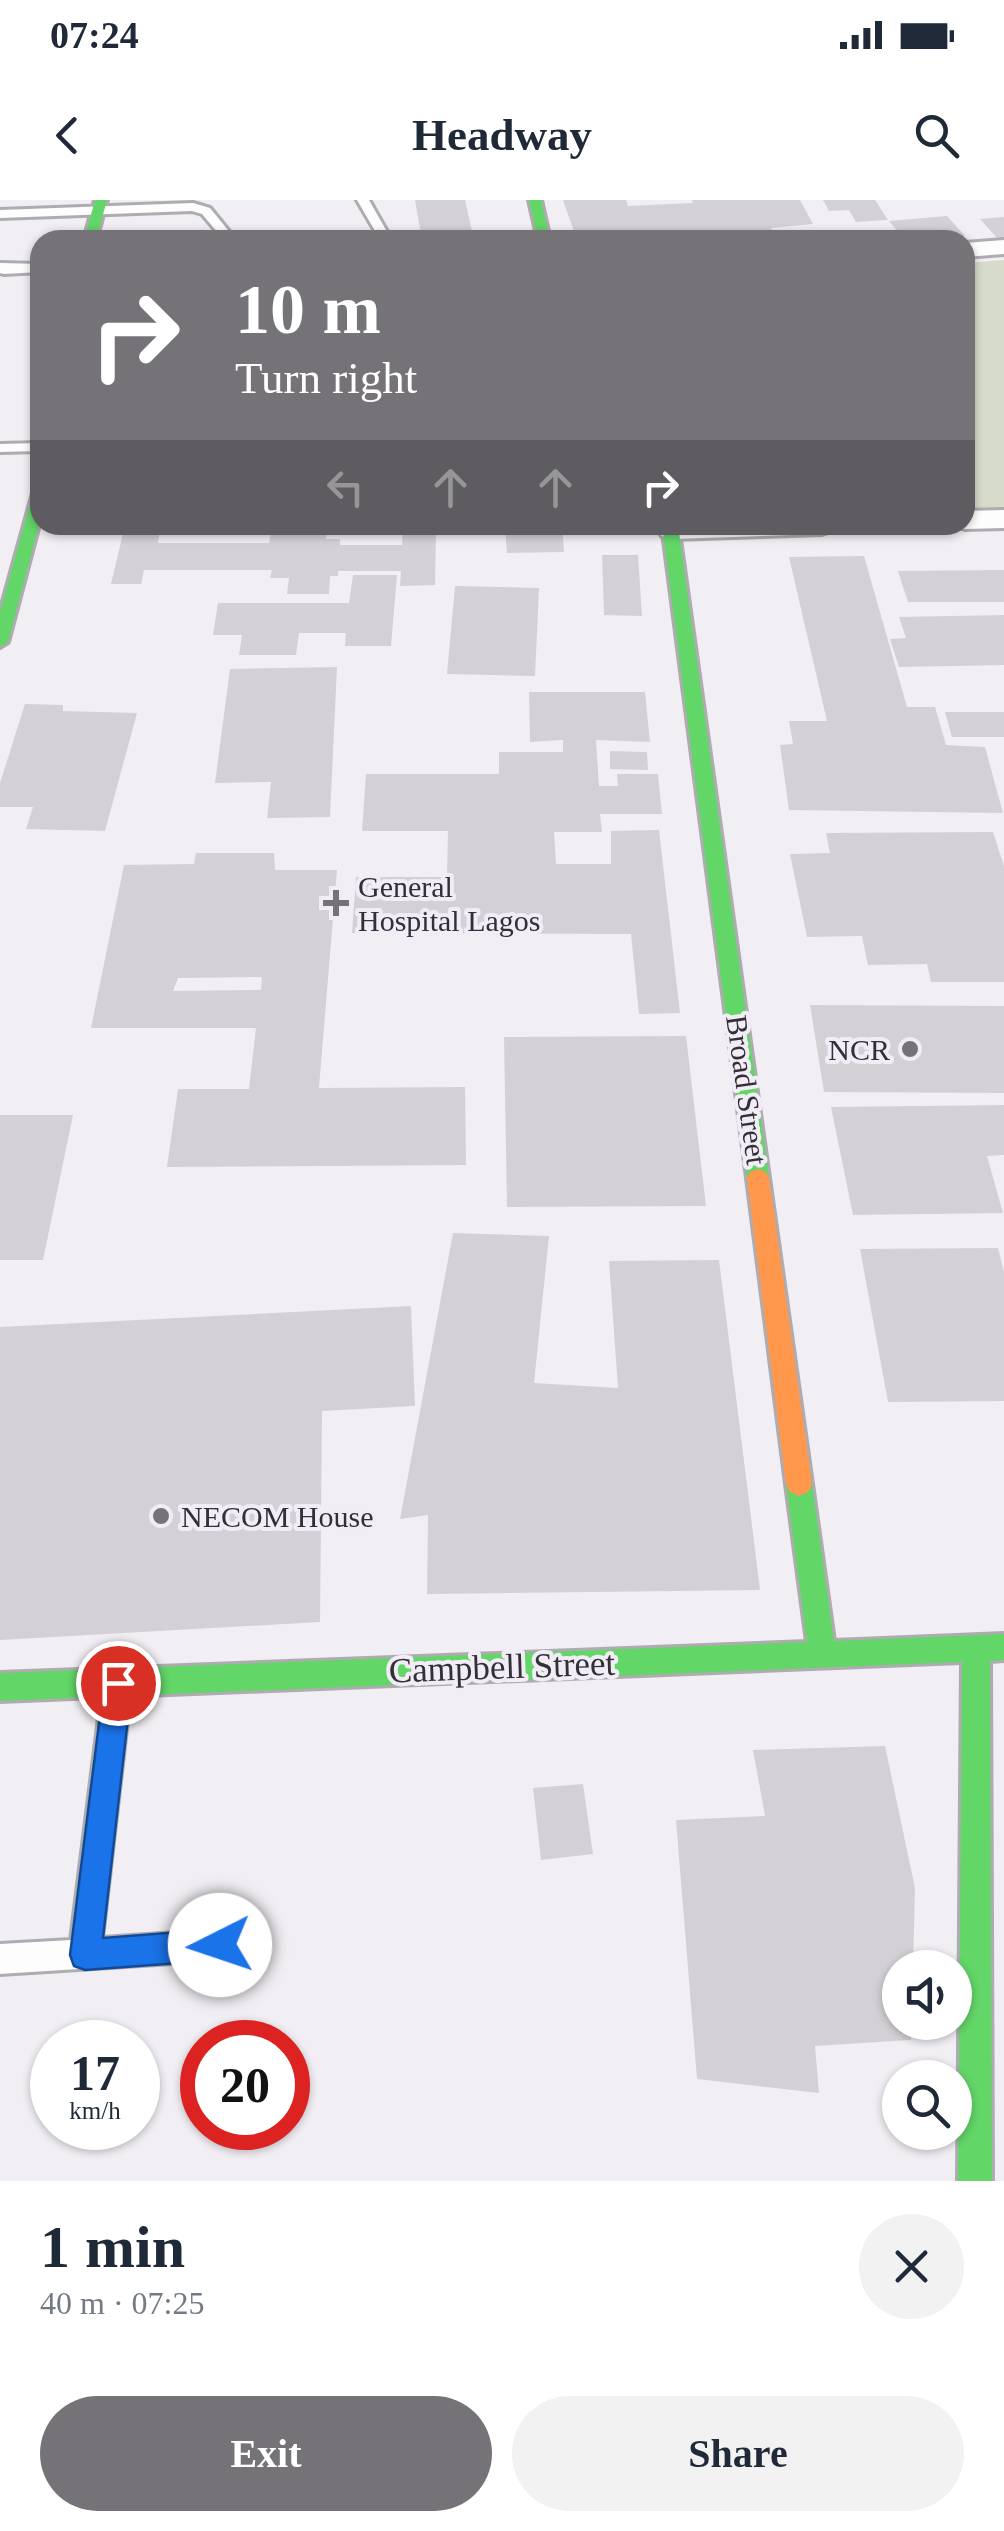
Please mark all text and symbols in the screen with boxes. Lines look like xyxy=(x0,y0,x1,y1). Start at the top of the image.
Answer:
text: 07:24 xyxy=(50,14,139,56)
icon: back xyxy=(40,108,95,163)
icon: search xyxy=(909,108,964,163)
text: Headway xyxy=(412,110,592,160)
icon: right xyxy=(70,270,200,400)
text: 10 m xyxy=(235,271,381,348)
text: Turn right xyxy=(235,353,417,403)
icon: left xyxy=(318,460,373,515)
icon: ahead xyxy=(423,460,478,515)
icon: ahead xyxy=(528,460,583,515)
icon: right xyxy=(633,460,688,515)
place label: General Hospital Lagos xyxy=(358,870,540,937)
marker: General Hospital Lagos xyxy=(323,890,349,916)
street label: Broad Street xyxy=(720,1013,774,1168)
place label: NCR xyxy=(828,1033,890,1066)
marker: NCR xyxy=(899,1038,921,1060)
place label: NECOM House xyxy=(181,1500,374,1533)
marker: NECOM House xyxy=(150,1505,172,1527)
pin xyxy=(76,1641,161,1726)
street label: Campbell Street xyxy=(388,1644,616,1690)
icon: arrive xyxy=(91,1656,146,1711)
position arrow xyxy=(168,1893,272,1997)
map controls xyxy=(882,1950,972,2150)
button: sound xyxy=(882,1950,972,2040)
speed limit sign: 20 xyxy=(180,2020,310,2150)
text: 17 xyxy=(70,2045,120,2101)
button: search xyxy=(882,2060,972,2150)
text: km/h xyxy=(69,2097,121,2124)
text: 1 min xyxy=(40,2214,185,2280)
button: close xyxy=(859,2214,964,2319)
text: 40 m · 07:25 xyxy=(40,2285,204,2321)
button: Exit xyxy=(40,2396,492,2511)
button: Share xyxy=(512,2396,964,2511)

